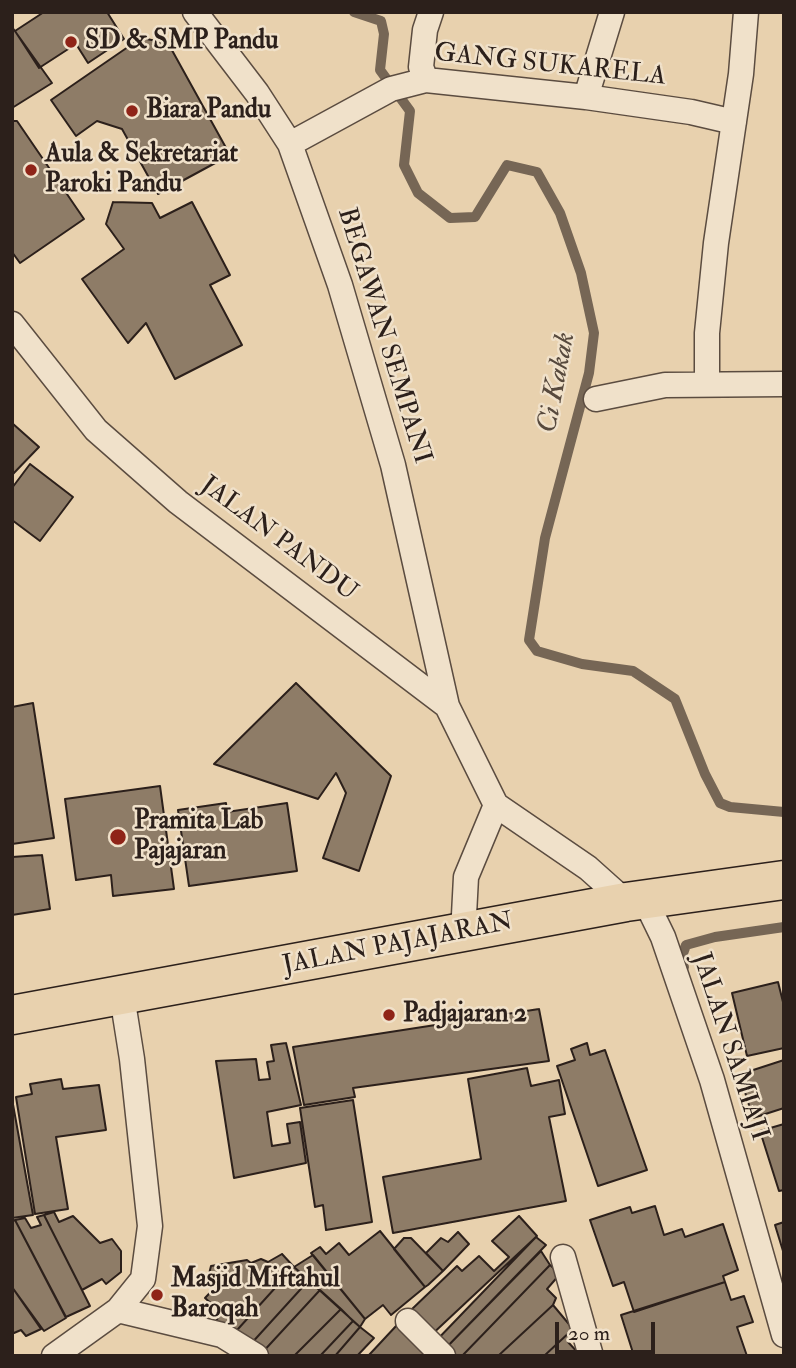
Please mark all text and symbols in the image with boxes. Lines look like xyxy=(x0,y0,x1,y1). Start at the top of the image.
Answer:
place label: SD & SMP Pandu xyxy=(85,26,278,58)
marker: SD & SMP Pandu xyxy=(63,34,79,50)
street label: GANG SUKARELA xyxy=(433,38,667,94)
place label: Biara Pandu xyxy=(146,95,271,127)
marker: Biara Pandu xyxy=(124,103,140,119)
place label: Aula & Sekretariat Paroki Pandu xyxy=(45,139,238,200)
marker: Aula & Sekretariat Paroki Pandu xyxy=(23,162,39,178)
street label: BEGAWAN SEMPANI xyxy=(329,204,437,468)
water label: Ci Kakak xyxy=(532,330,584,436)
street label: JALAN PANDU xyxy=(193,471,363,609)
place label: Pramita Lab Pajajaran xyxy=(134,806,263,868)
marker: Pramita Lab Pajajaran xyxy=(108,827,128,847)
street label: JALAN PAJAJARAN xyxy=(280,907,516,983)
street label: JALAN SAMIAJI xyxy=(684,949,774,1145)
place label: Padjajaran 2 xyxy=(403,999,527,1031)
marker: Padjajaran 2 xyxy=(381,1007,397,1023)
place label: Masjid Miftahul Baroqah xyxy=(171,1264,340,1326)
marker: Masjid Miftahul Baroqah xyxy=(149,1287,165,1303)
scale bar xyxy=(558,1308,658,1352)
text: 20 m xyxy=(568,1320,610,1347)

